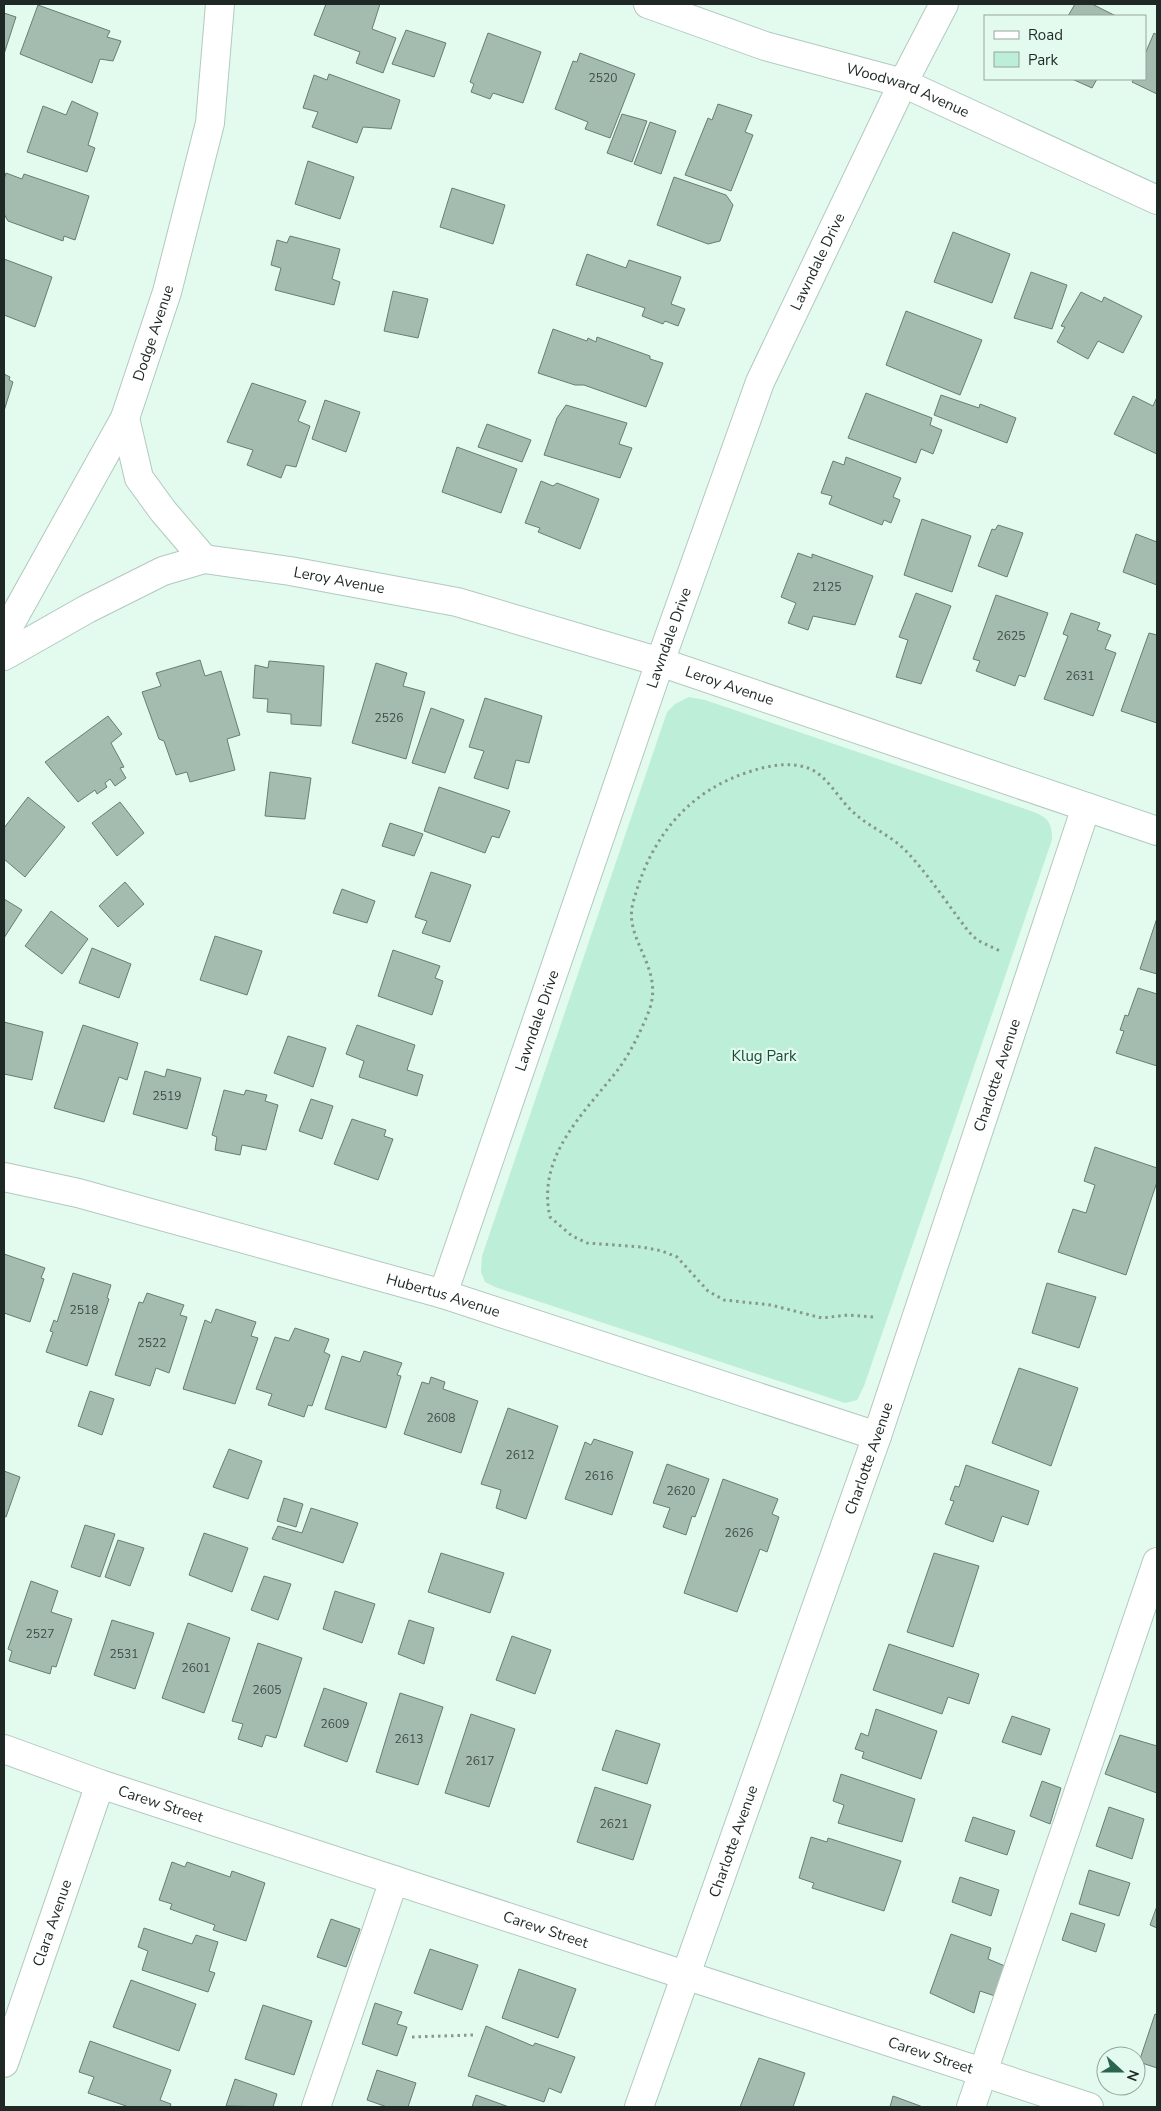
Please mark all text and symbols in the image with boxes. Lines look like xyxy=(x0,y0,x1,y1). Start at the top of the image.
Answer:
legend xyxy=(984,15,1146,80)
text: Road xyxy=(1028,25,1063,45)
text: Park xyxy=(1028,50,1058,70)
street label: Woodward Avenue xyxy=(844,58,973,122)
house number: 2520 xyxy=(589,70,617,86)
street label: Lawndale Drive xyxy=(786,210,849,314)
street label: Dodge Avenue xyxy=(128,283,178,384)
street label: Leroy Avenue xyxy=(292,562,386,598)
house number: 2125 xyxy=(813,579,841,595)
street label: Lawndale Drive xyxy=(642,585,696,691)
house number: 2625 xyxy=(997,628,1025,644)
street label: Leroy Avenue xyxy=(683,661,777,710)
house number: 2631 xyxy=(1066,668,1094,684)
house number: 2526 xyxy=(375,710,403,726)
street label: Lawndale Drive xyxy=(510,967,563,1074)
street label: Charlotte Avenue xyxy=(969,1016,1025,1134)
park label: Klug Park xyxy=(732,1046,797,1066)
house number: 2519 xyxy=(153,1088,181,1104)
street label: Hubertus Avenue xyxy=(384,1269,503,1322)
house number: 2518 xyxy=(70,1302,98,1318)
house number: 2522 xyxy=(138,1335,166,1351)
street label: Charlotte Avenue xyxy=(840,1400,898,1517)
house number: 2608 xyxy=(427,1410,455,1426)
house number: 2612 xyxy=(506,1447,534,1463)
house number: 2616 xyxy=(585,1468,613,1484)
house number: 2620 xyxy=(667,1483,695,1499)
house number: 2626 xyxy=(725,1525,753,1541)
house number: 2527 xyxy=(26,1626,54,1642)
house number: 2531 xyxy=(110,1646,138,1662)
house number: 2601 xyxy=(182,1660,210,1676)
house number: 2605 xyxy=(253,1682,281,1698)
house number: 2609 xyxy=(321,1716,349,1732)
house number: 2613 xyxy=(395,1731,423,1747)
house number: 2617 xyxy=(466,1753,494,1769)
street label: Carew Street xyxy=(116,1781,207,1827)
street label: Charlotte Avenue xyxy=(704,1782,762,1900)
house number: 2621 xyxy=(600,1816,628,1832)
street label: Clara Avenue xyxy=(28,1877,76,1969)
street label: Carew Street xyxy=(501,1906,591,1953)
street label: Carew Street xyxy=(885,2032,976,2079)
north arrow xyxy=(1096,2046,1146,2096)
text: N xyxy=(1122,2067,1143,2084)

